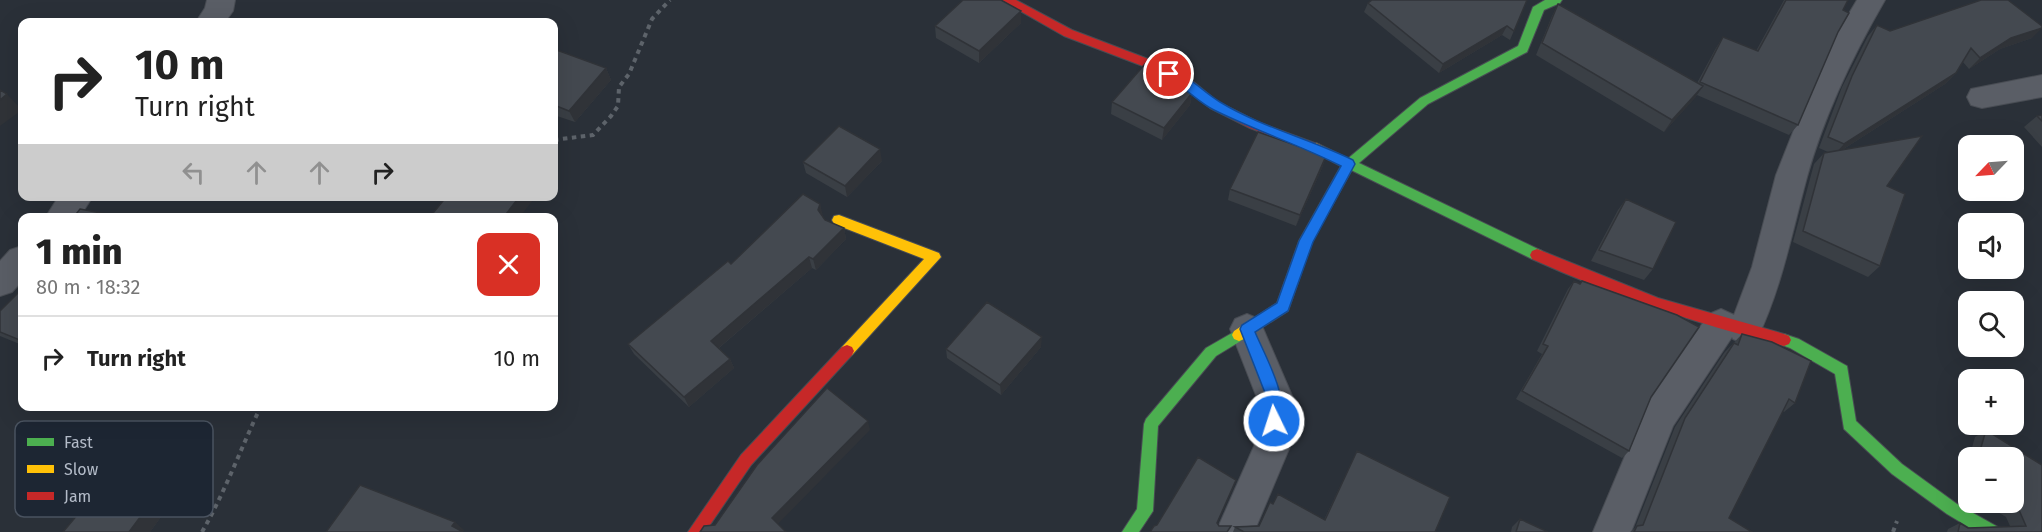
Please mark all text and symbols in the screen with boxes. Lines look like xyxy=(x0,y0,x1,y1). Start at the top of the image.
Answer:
text: 10 m xyxy=(135,40,225,90)
icon: right xyxy=(36,42,114,120)
pin xyxy=(1143,48,1194,99)
icon: arrive xyxy=(1152,57,1185,90)
text: Turn right xyxy=(135,91,255,123)
north arrow xyxy=(1958,135,2024,201)
map controls xyxy=(1958,135,2024,513)
icon: left xyxy=(177,156,210,189)
icon: ahead xyxy=(240,156,273,189)
icon: ahead xyxy=(303,156,336,189)
icon: right xyxy=(366,156,399,189)
button: sound xyxy=(1958,213,2024,279)
text: 1 min xyxy=(36,230,122,274)
button: close xyxy=(477,233,540,296)
text: 80 m · 18:32 xyxy=(36,275,140,299)
button: search xyxy=(1958,291,2024,357)
icon: right xyxy=(36,342,69,375)
text: Turn right xyxy=(87,345,186,372)
text: 10 m xyxy=(494,345,540,372)
button: + xyxy=(1958,369,2024,435)
position arrow xyxy=(1242,389,1306,453)
legend xyxy=(15,421,213,517)
text: Fast xyxy=(64,433,93,452)
button: − xyxy=(1958,447,2024,513)
text: Slow xyxy=(64,460,99,479)
text: Jam xyxy=(64,487,91,506)

